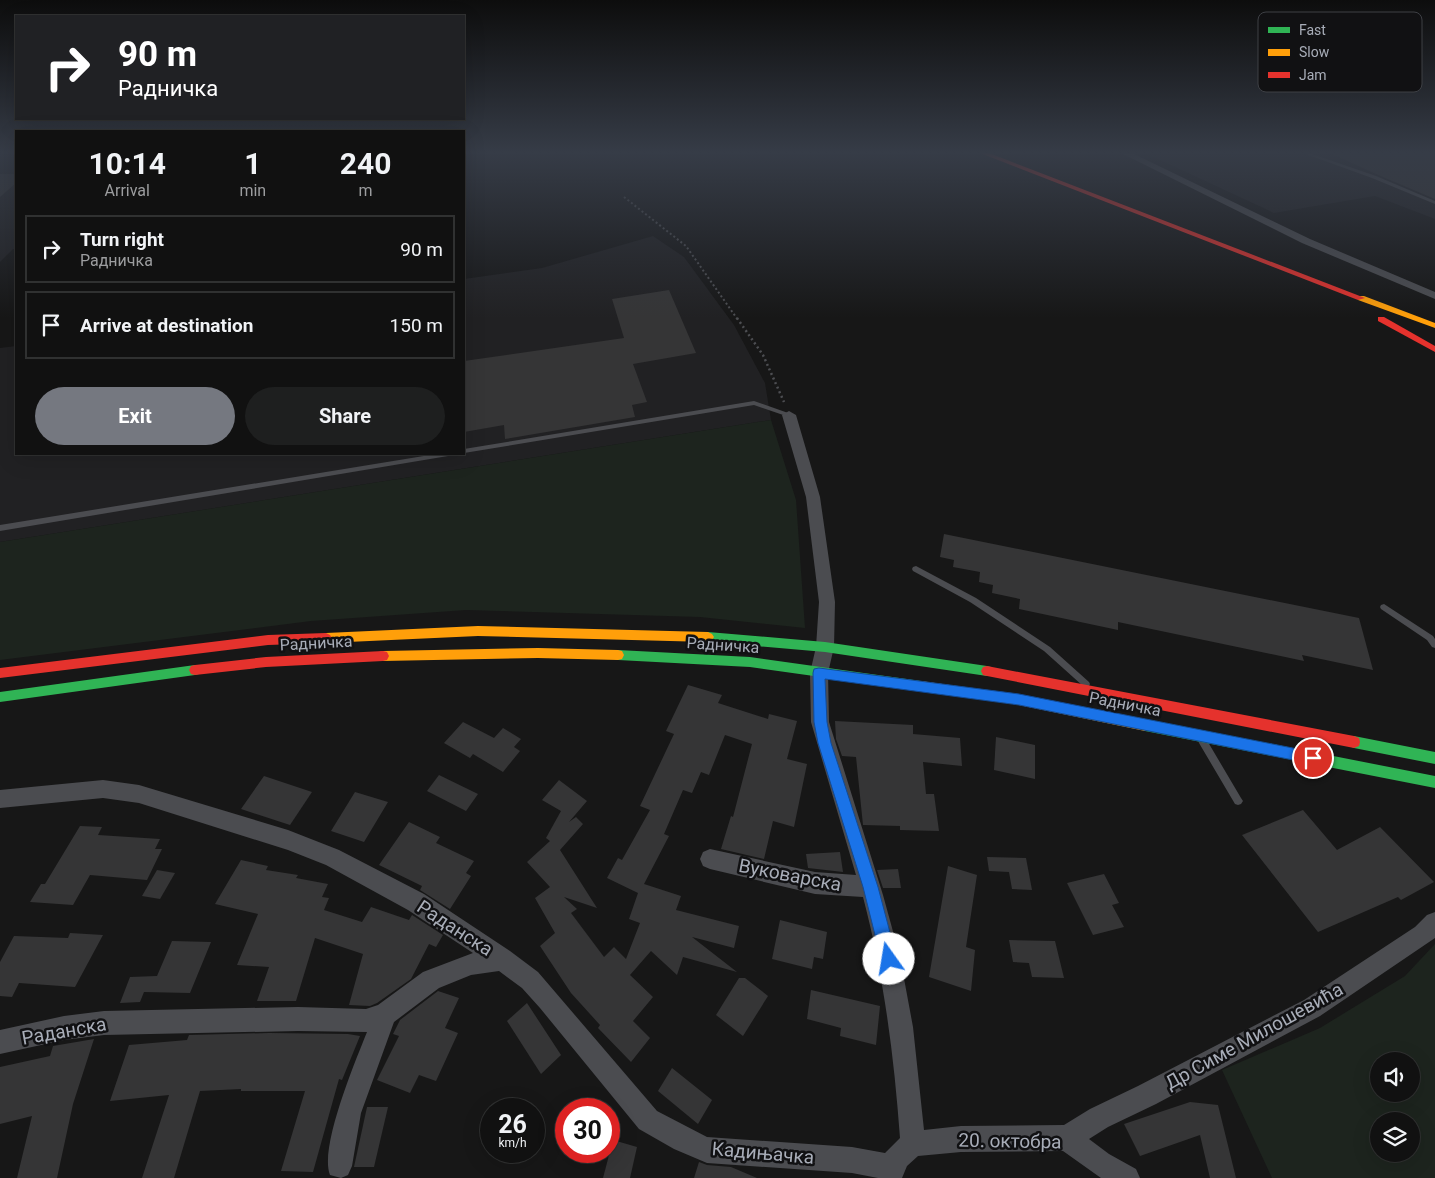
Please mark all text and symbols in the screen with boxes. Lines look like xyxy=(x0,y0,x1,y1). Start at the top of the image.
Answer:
legend xyxy=(1258,12,1422,92)
text: Fast xyxy=(1299,22,1326,38)
text: 90 m xyxy=(118,34,197,75)
icon: right xyxy=(35,35,100,100)
text: Slow xyxy=(1299,44,1330,60)
text: Jam xyxy=(1299,67,1327,83)
text: Радничка xyxy=(118,76,218,101)
text: 10:14 xyxy=(89,146,166,181)
text: 1 xyxy=(244,146,261,181)
text: 240 xyxy=(340,146,391,181)
text: Arrival xyxy=(105,181,150,200)
text: min xyxy=(239,181,266,200)
text: m xyxy=(359,181,373,200)
text: Turn right xyxy=(80,228,164,251)
icon: right xyxy=(37,235,65,263)
text: 90 m xyxy=(400,238,443,261)
text: Радничка xyxy=(80,251,153,270)
icon: arrive xyxy=(37,311,65,339)
text: Arrive at destination xyxy=(80,314,253,337)
text: 150 m xyxy=(390,314,443,337)
button: Exit xyxy=(35,387,235,445)
button: Share xyxy=(245,387,445,445)
street label: Радничка xyxy=(279,632,353,654)
street label: Радничка xyxy=(686,633,760,657)
street label: Радничка xyxy=(1087,688,1163,720)
pin xyxy=(1292,737,1334,779)
icon: arrive xyxy=(1299,744,1327,772)
street label: Вуковарска xyxy=(737,854,843,896)
street label: Раданска xyxy=(413,895,497,961)
position arrow xyxy=(862,932,914,984)
street label: Др Симе Милошевића xyxy=(1161,978,1347,1094)
street label: Раданска xyxy=(20,1012,108,1050)
map controls xyxy=(1370,1052,1420,1162)
button: sound xyxy=(1370,1052,1420,1102)
speed limit sign: 30 xyxy=(555,1098,620,1163)
text: 26 xyxy=(498,1110,527,1139)
button: layers xyxy=(1370,1112,1420,1162)
street label: 20. октобра xyxy=(958,1129,1062,1153)
text: km/h xyxy=(498,1136,527,1150)
street label: Кадињачка xyxy=(711,1137,815,1169)

